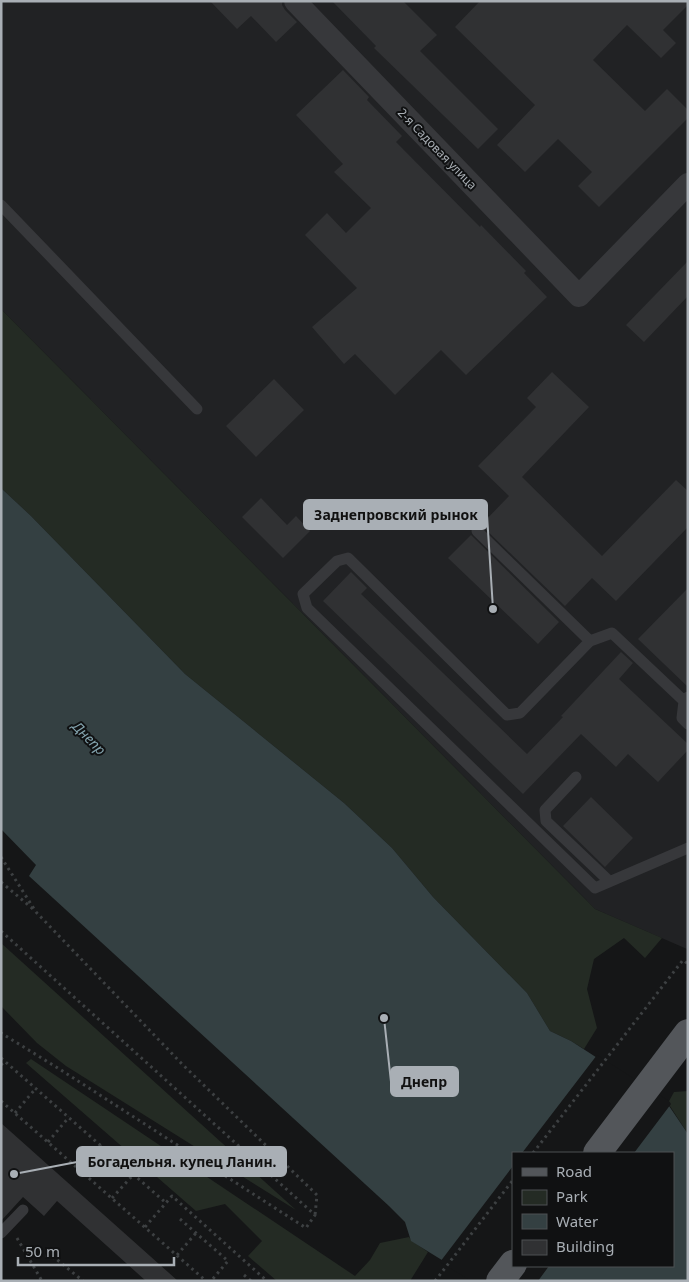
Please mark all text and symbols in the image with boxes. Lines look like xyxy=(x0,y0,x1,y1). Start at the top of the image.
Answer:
street label: 2-я Садовая улица xyxy=(394,104,481,193)
callout: Заднепровский рынок xyxy=(304,500,487,529)
text: Заднепровский рынок xyxy=(314,505,478,524)
water label: Днепр xyxy=(67,715,110,759)
callout: Днепр xyxy=(391,1067,458,1096)
text: Днепр xyxy=(401,1072,447,1091)
callout: Богадельня. купец Ланин. xyxy=(77,1147,286,1176)
text: Богадельня. купец Ланин. xyxy=(87,1152,277,1171)
legend xyxy=(512,1152,674,1267)
text: Road xyxy=(556,1161,592,1181)
text: Park xyxy=(556,1186,588,1206)
text: Water xyxy=(556,1211,598,1231)
scale bar xyxy=(18,1234,174,1266)
text: Building xyxy=(556,1236,614,1256)
text: 50 m xyxy=(25,1241,60,1261)

